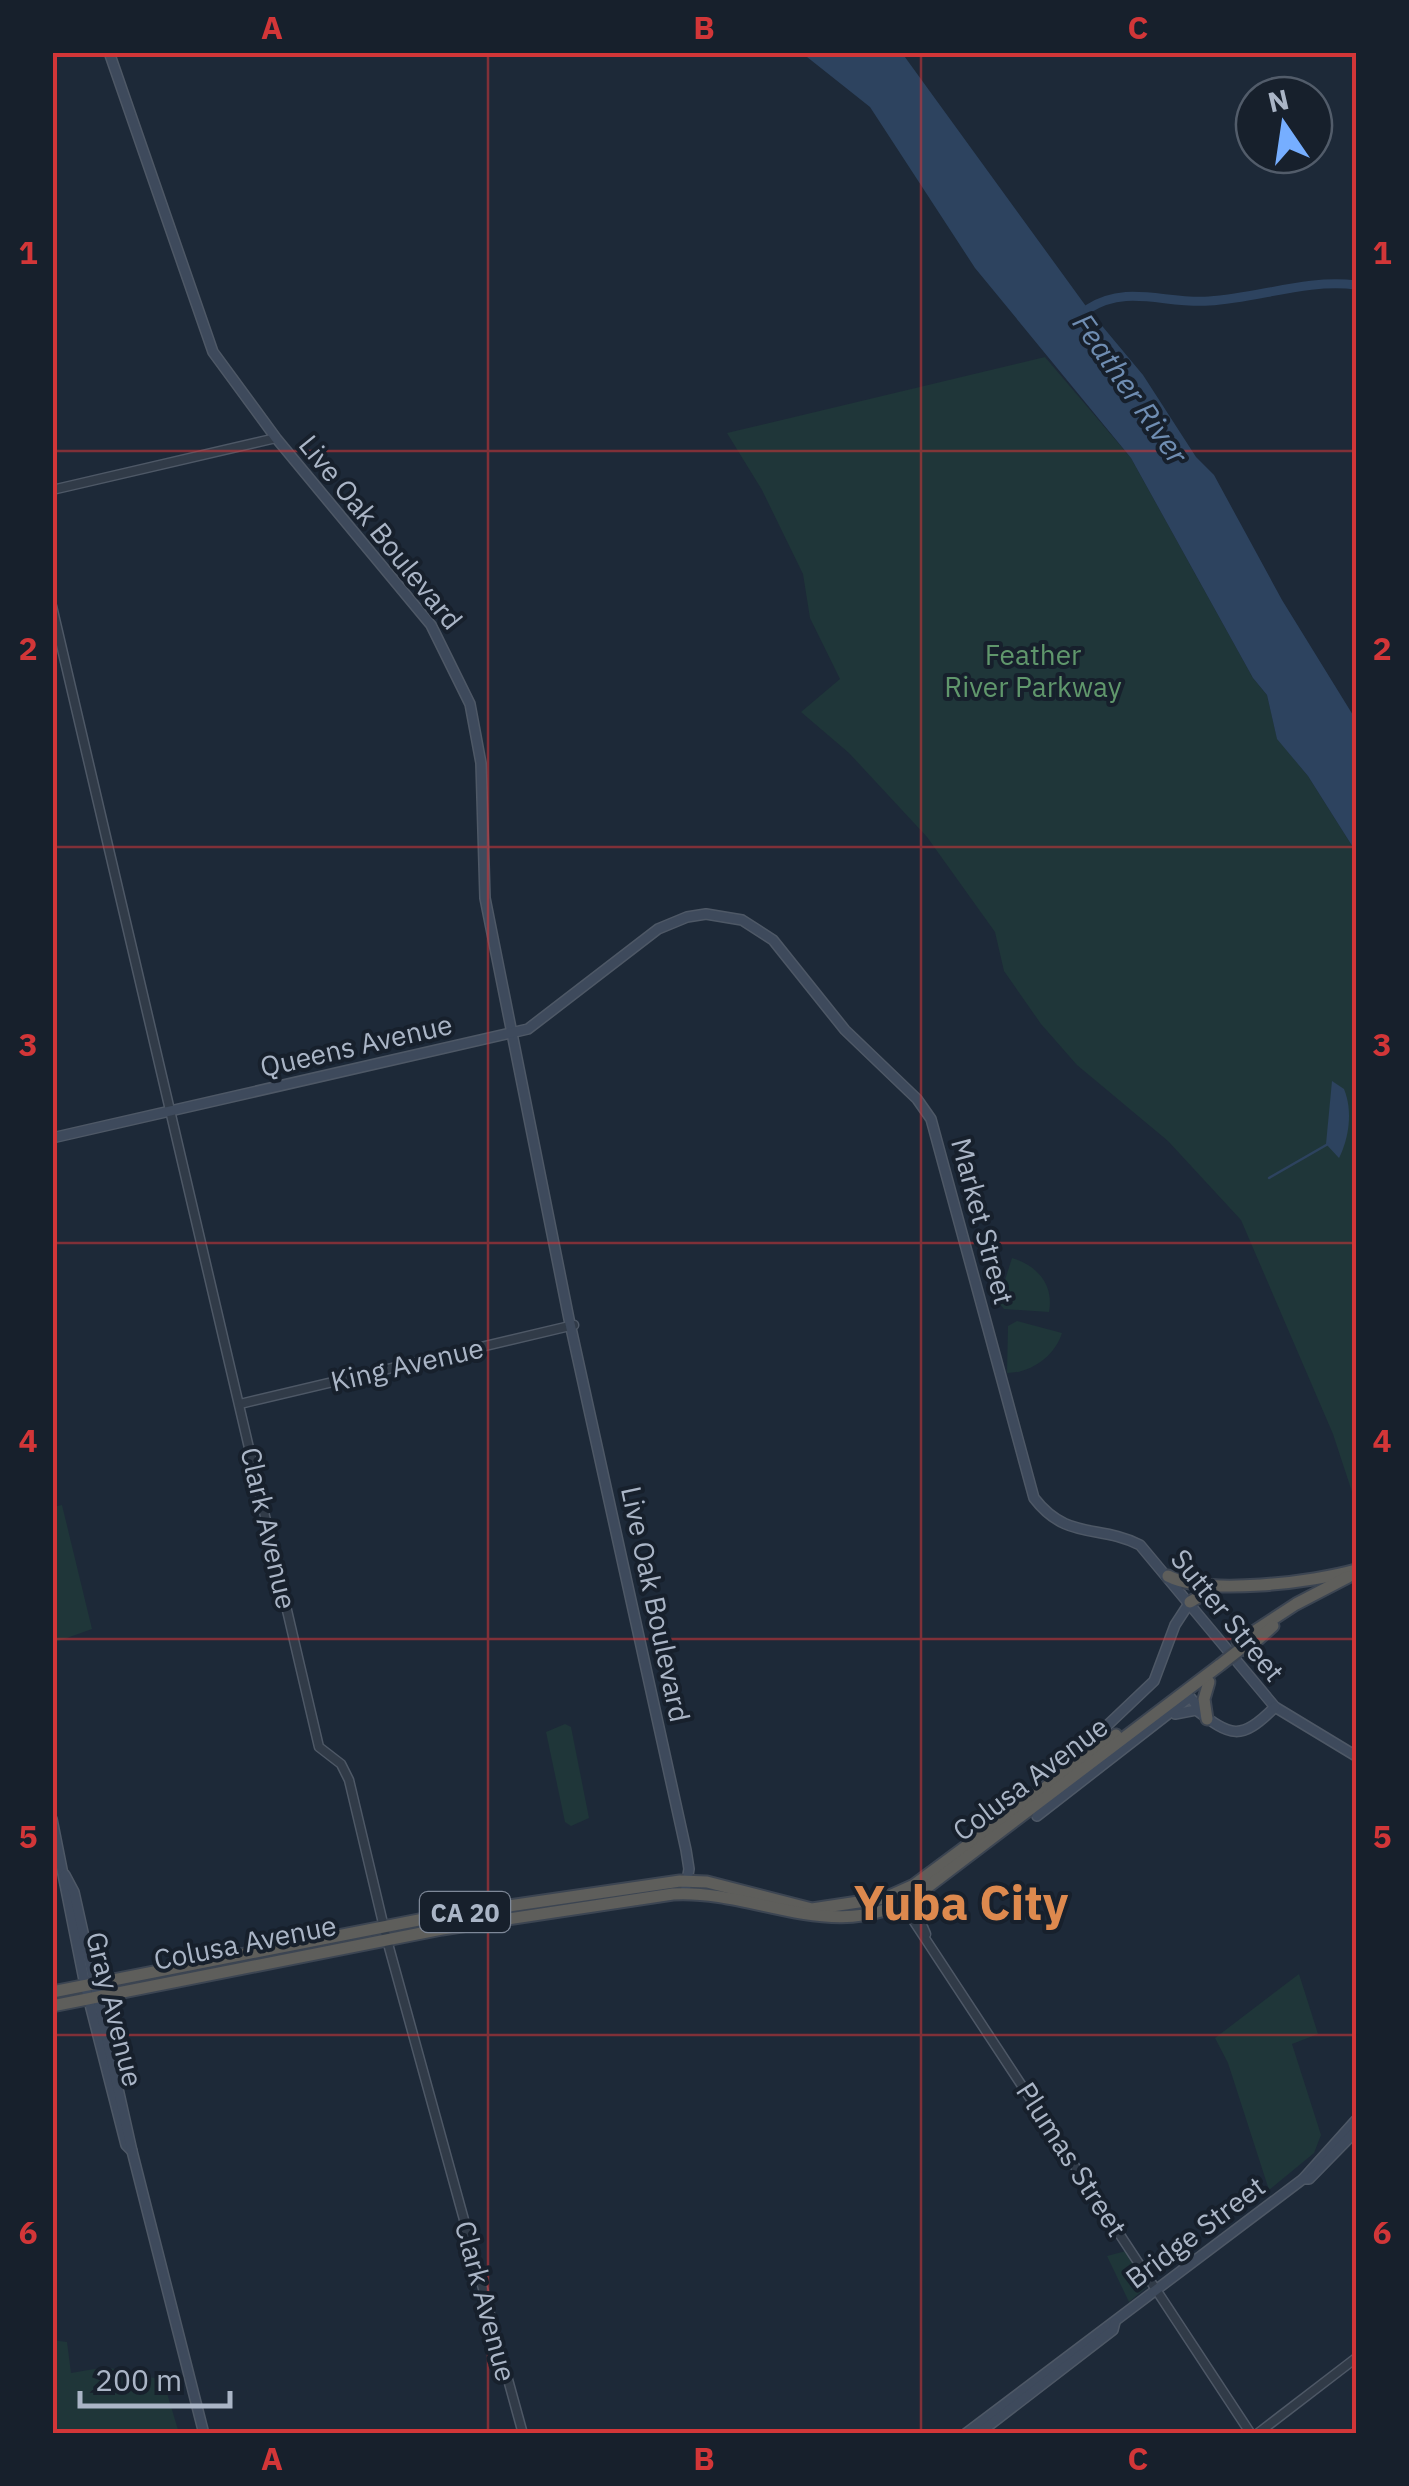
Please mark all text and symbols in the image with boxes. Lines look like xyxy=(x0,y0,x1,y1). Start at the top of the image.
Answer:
text: A xyxy=(261,6,283,48)
text: B xyxy=(693,6,715,48)
text: C xyxy=(1128,6,1148,48)
north arrow xyxy=(1234,75,1334,175)
text: N xyxy=(1264,80,1292,120)
text: 1 xyxy=(18,231,38,273)
text: 1 xyxy=(1372,231,1392,273)
water label: Feather River xyxy=(1065,305,1198,472)
street label: Live Oak Boulevard xyxy=(291,427,471,637)
text: 2 xyxy=(18,627,38,669)
text: 2 xyxy=(1372,627,1392,669)
park label: Feather River Parkway xyxy=(944,636,1122,705)
street label: Queens Avenue xyxy=(256,1005,456,1085)
text: 3 xyxy=(18,1023,38,1065)
text: 3 xyxy=(1372,1023,1392,1065)
street label: Market Street xyxy=(943,1134,1023,1308)
street label: King Avenue xyxy=(327,1328,487,1400)
text: 4 xyxy=(18,1419,38,1461)
text: 4 xyxy=(1372,1419,1392,1461)
street label: Clark Avenue xyxy=(232,1443,306,1613)
street label: Live Oak Boulevard xyxy=(613,1483,699,1725)
street label: Sutter Street xyxy=(1163,1541,1293,1689)
street label: Colusa Avenue xyxy=(945,1707,1115,1849)
text: 5 xyxy=(18,1815,38,1857)
text: 5 xyxy=(1372,1815,1392,1857)
district label: Yuba City xyxy=(854,1871,1069,1933)
road number: CA 20 xyxy=(420,1892,510,1932)
street label: Colusa Avenue xyxy=(151,1906,339,1978)
street label: Gray Avenue xyxy=(78,1928,152,2090)
street label: Plumas Street xyxy=(1008,2075,1136,2243)
street label: Bridge Street xyxy=(1118,2168,1272,2296)
text: 6 xyxy=(18,2211,38,2253)
text: 6 xyxy=(1372,2211,1392,2253)
street label: Clark Avenue xyxy=(447,2216,525,2386)
scale bar xyxy=(80,2346,230,2408)
text: 200 m xyxy=(95,2360,182,2399)
text: A xyxy=(261,2437,283,2479)
text: B xyxy=(693,2437,715,2479)
text: C xyxy=(1128,2437,1148,2479)

